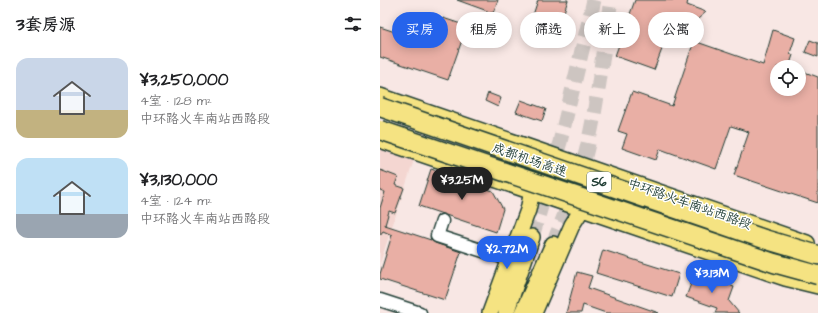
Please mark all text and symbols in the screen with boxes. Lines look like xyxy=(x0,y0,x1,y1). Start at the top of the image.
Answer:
chip: 买房 xyxy=(392,12,448,48)
chip: 租房 xyxy=(456,12,512,48)
chip: 筛选 xyxy=(520,12,576,48)
chip: 新上 xyxy=(584,12,640,48)
chip: 公寓 xyxy=(648,12,704,48)
text: 3套房源 xyxy=(16,13,76,37)
icon: filters xyxy=(342,13,364,35)
map controls xyxy=(770,60,806,96)
button: locate xyxy=(770,60,806,96)
text: ¥3,250,000 xyxy=(140,68,228,92)
icon: home xyxy=(48,74,96,122)
text: 4室 · 128 m² xyxy=(140,92,212,110)
text: 中环路火车南站西路段 xyxy=(140,110,270,128)
street label: 成都机场高速 xyxy=(490,139,569,181)
pin: ¥3.25M xyxy=(429,167,495,201)
text: ¥3,130,000 xyxy=(140,168,218,192)
text: ¥3.25M xyxy=(441,171,483,189)
road number: S6 xyxy=(587,172,611,192)
icon: home xyxy=(48,174,96,222)
street label: 中环路火车南站西路段 xyxy=(625,174,754,234)
text: 4室 · 124 m² xyxy=(140,192,212,210)
text: 中环路火车南站西路段 xyxy=(140,210,270,228)
pin: ¥2.72M xyxy=(474,236,540,270)
text: ¥2.72M xyxy=(486,240,528,258)
pin: ¥3.13M xyxy=(679,260,745,294)
text: ¥3.13M xyxy=(695,264,729,282)

